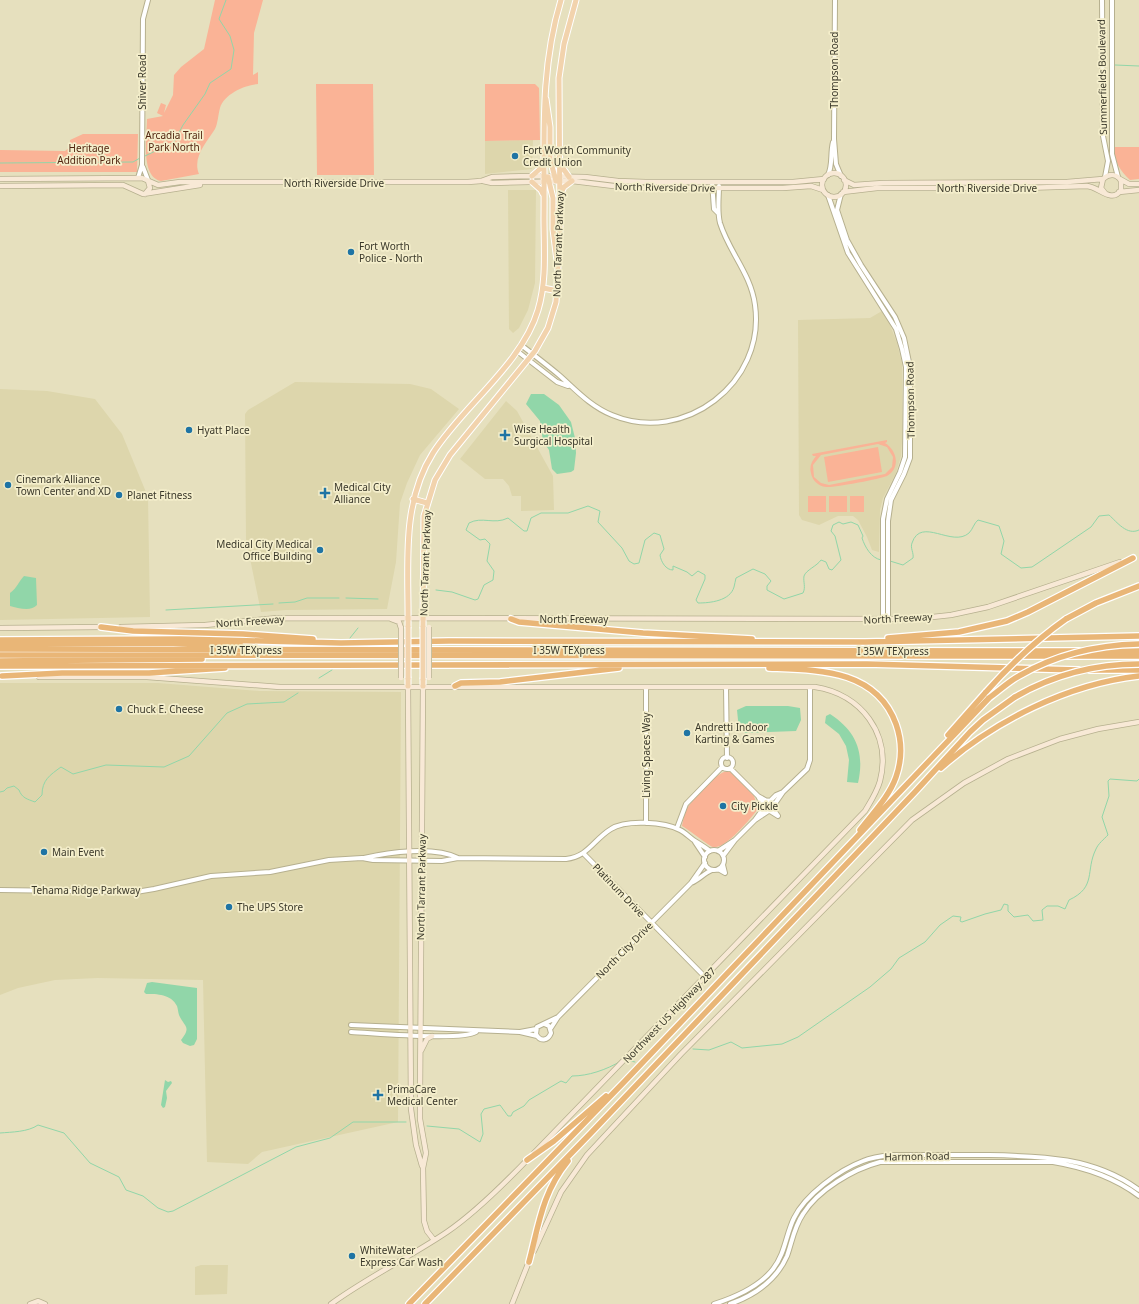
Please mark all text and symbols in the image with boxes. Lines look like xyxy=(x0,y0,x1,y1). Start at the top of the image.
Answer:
street label: Summerfields Boulevard xyxy=(1094,19,1110,135)
street label: Thompson Road xyxy=(827,32,841,108)
street label: Shiver Road xyxy=(135,54,149,110)
park label: Arcadia Trail Park North xyxy=(145,128,203,154)
park label: Heritage Addition Park xyxy=(57,141,121,167)
place label: Fort Worth Community Credit Union xyxy=(523,143,632,169)
marker: Fort Worth Community Credit Union xyxy=(510,151,520,161)
street label: North Riverside Drive xyxy=(284,176,385,190)
street label: North Riverside Drive xyxy=(615,179,716,195)
street label: North Riverside Drive xyxy=(937,181,1038,195)
street label: North Tarrant Parkway xyxy=(549,190,567,297)
place label: Fort Worth Police - North xyxy=(359,239,423,265)
marker: Fort Worth Police - North xyxy=(346,247,356,257)
street label: Thompson Road xyxy=(902,361,918,439)
place label: Wise Health Surgical Hospital xyxy=(514,422,593,448)
place label: Hyatt Place xyxy=(197,423,250,437)
marker: Hyatt Place xyxy=(184,425,194,435)
marker: Wise Health Surgical Hospital xyxy=(499,429,511,441)
place label: Cinemark Alliance Town Center and XD xyxy=(16,472,111,498)
marker: Cinemark Alliance Town Center and XD xyxy=(3,480,13,490)
place label: Medical City Alliance xyxy=(334,480,392,506)
marker: Medical City Alliance xyxy=(319,487,331,499)
place label: Planet Fitness xyxy=(127,488,192,502)
marker: Planet Fitness xyxy=(114,490,124,500)
street label: North Tarrant Parkway xyxy=(416,509,434,616)
place label: Medical City Medical Office Building xyxy=(216,537,312,563)
marker: Medical City Medical Office Building xyxy=(315,545,325,555)
street label: North Freeway xyxy=(863,609,934,627)
street label: North Freeway xyxy=(215,612,286,630)
street label: North Freeway xyxy=(540,612,609,626)
street label: I 35W TEXpress xyxy=(210,643,282,657)
street label: I 35W TEXpress xyxy=(533,643,605,657)
street label: I 35W TEXpress xyxy=(857,644,929,658)
place label: Chuck E. Cheese xyxy=(127,702,204,716)
marker: Chuck E. Cheese xyxy=(114,704,124,714)
street label: Living Spaces Way xyxy=(639,711,653,798)
place label: Andretti Indoor Karting & Games xyxy=(695,720,775,746)
marker: Andretti Indoor Karting & Games xyxy=(682,728,692,738)
place label: City Pickle xyxy=(731,799,779,813)
marker: City Pickle xyxy=(718,801,728,811)
street label: North Tarrant Parkway xyxy=(413,833,429,940)
place label: Main Event xyxy=(52,845,104,859)
marker: Main Event xyxy=(39,847,49,857)
street label: Platinum Drive xyxy=(590,860,648,920)
street label: Tehama Ridge Parkway xyxy=(32,883,141,897)
place label: The UPS Store xyxy=(237,900,304,914)
marker: The UPS Store xyxy=(224,902,234,912)
street label: North City Drive xyxy=(592,918,656,982)
street label: Northwest US Highway 287 xyxy=(619,964,719,1066)
place label: PrimaCare Medical Center xyxy=(387,1082,458,1108)
marker: PrimaCare Medical Center xyxy=(372,1089,384,1101)
street label: Harmon Road xyxy=(884,1148,950,1164)
place label: WhiteWater Express Car Wash xyxy=(360,1243,443,1269)
marker: WhiteWater Express Car Wash xyxy=(347,1251,357,1261)

